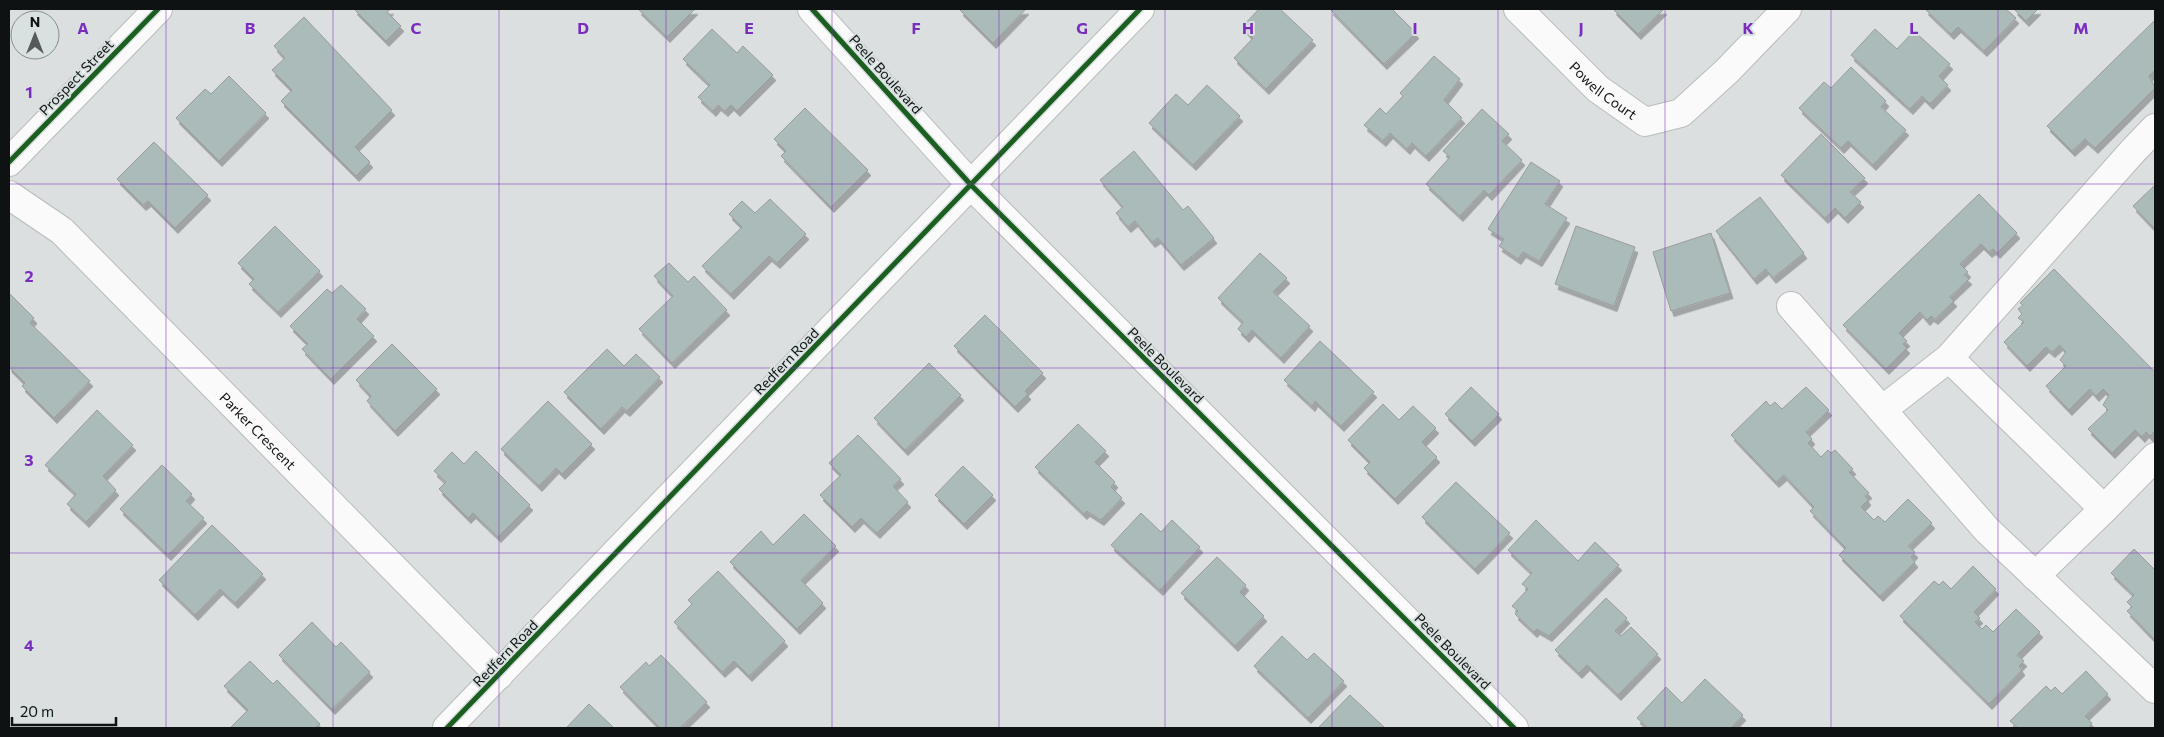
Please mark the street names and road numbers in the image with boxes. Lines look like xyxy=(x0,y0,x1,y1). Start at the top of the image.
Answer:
street label: Peele Boulevard xyxy=(846,31,926,117)
street label: Prospect Street xyxy=(35,35,117,119)
street label: Powell Court xyxy=(1566,57,1641,122)
street label: Peele Boulevard xyxy=(1124,323,1208,407)
street label: Redfern Road xyxy=(750,324,822,398)
street label: Parker Crescent xyxy=(217,388,300,473)
street label: Peele Boulevard xyxy=(1411,609,1495,693)
street label: Redfern Road xyxy=(469,616,541,690)

